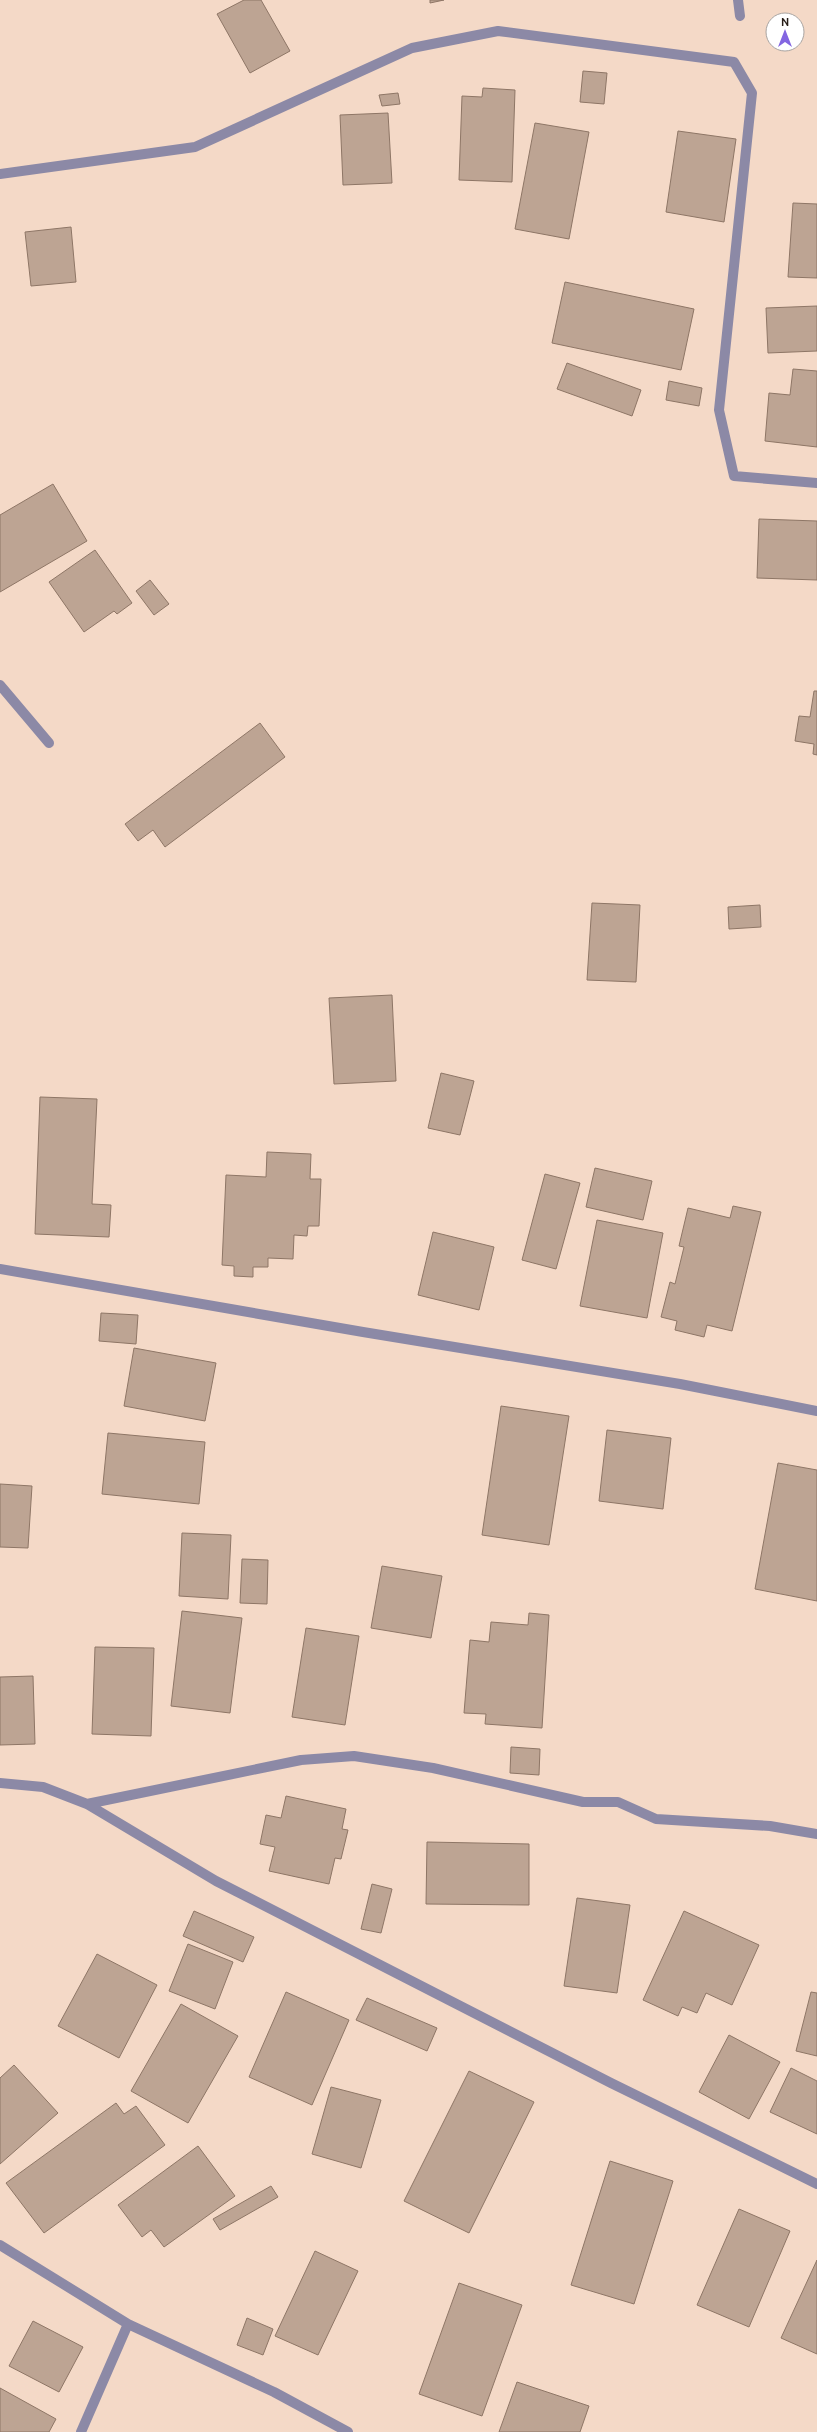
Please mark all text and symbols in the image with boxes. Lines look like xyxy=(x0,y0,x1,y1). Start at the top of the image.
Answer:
north arrow xyxy=(765,12,805,52)
text: N xyxy=(781,16,789,28)

